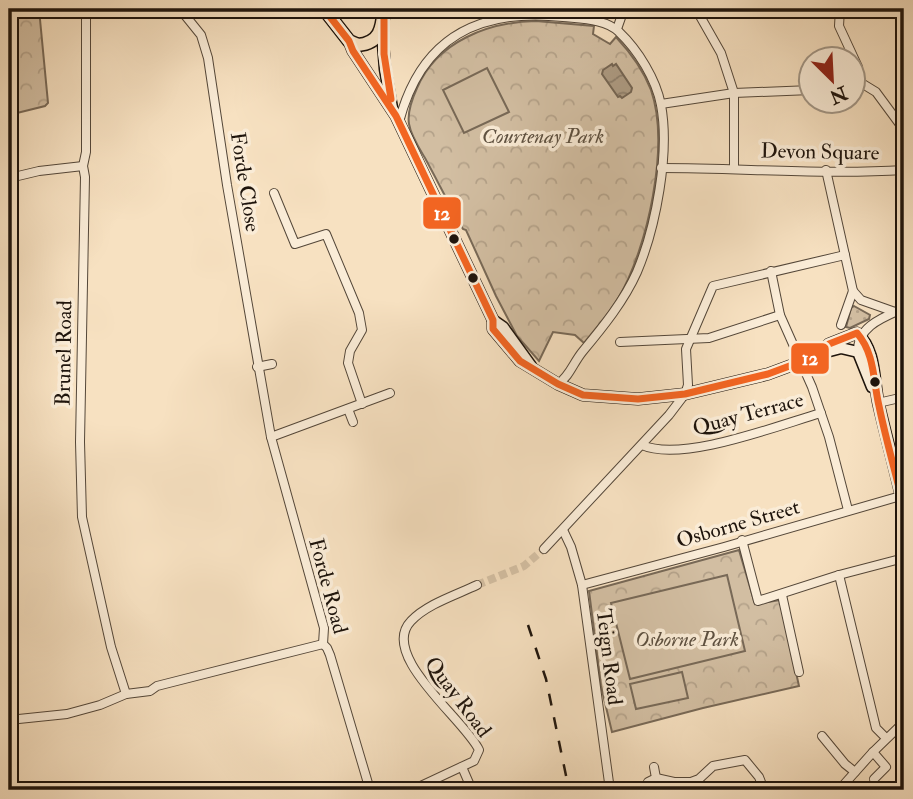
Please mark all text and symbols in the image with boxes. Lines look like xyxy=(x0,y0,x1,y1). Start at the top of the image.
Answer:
north arrow xyxy=(797,46,867,116)
text: N xyxy=(825,80,852,109)
park label: Courtenay Park xyxy=(482,123,604,150)
street label: Forde Close xyxy=(224,130,266,234)
street label: Devon Square xyxy=(760,137,880,167)
line badge: 12 xyxy=(422,196,462,230)
text: 12 xyxy=(434,202,451,226)
unlabelled marker xyxy=(447,232,461,246)
unlabelled marker xyxy=(466,271,480,285)
street label: Brunel Road xyxy=(50,299,78,406)
line badge: 12 xyxy=(790,342,830,375)
text: 12 xyxy=(802,347,819,371)
unlabelled marker xyxy=(868,375,882,389)
street label: Quay Terrace xyxy=(689,386,807,442)
street label: Osborne Street xyxy=(673,493,803,555)
street label: Forde Road xyxy=(302,535,354,637)
street label: Teign Road xyxy=(590,607,628,707)
park label: Osborne Park xyxy=(635,626,739,653)
street label: Quay Road xyxy=(419,651,498,743)

